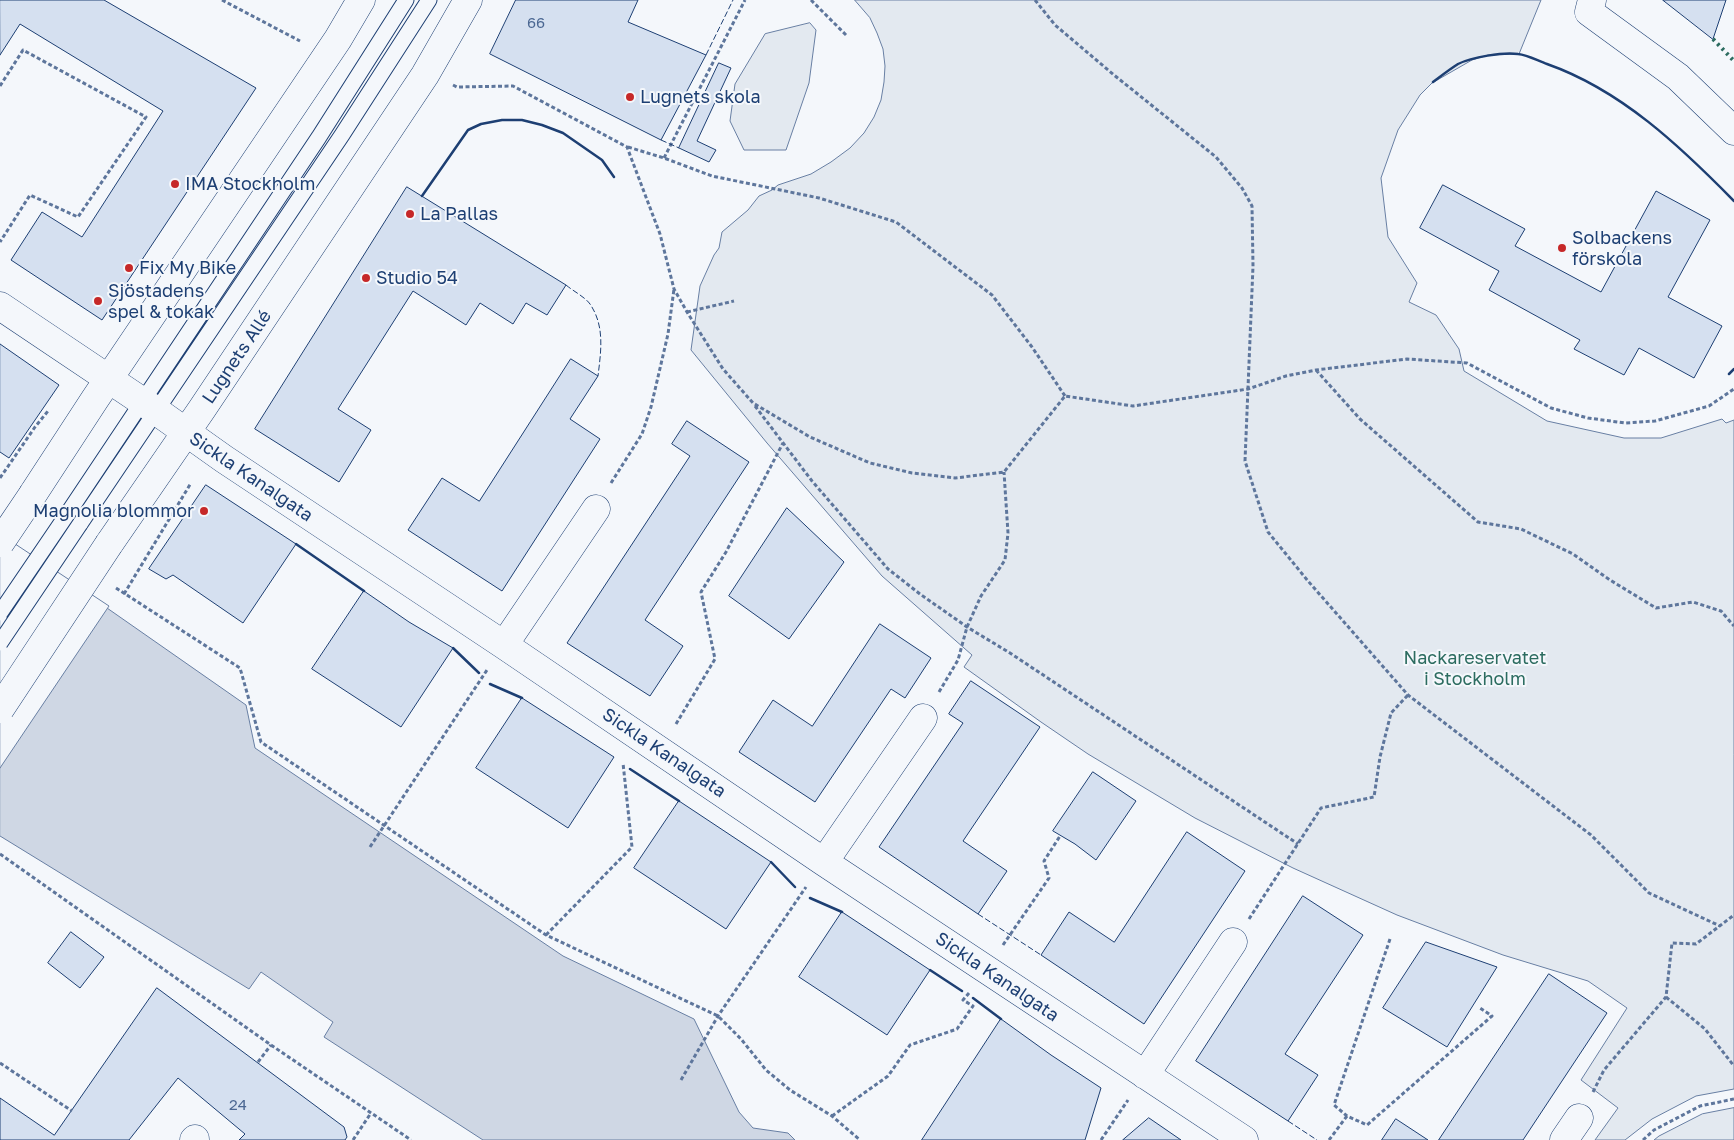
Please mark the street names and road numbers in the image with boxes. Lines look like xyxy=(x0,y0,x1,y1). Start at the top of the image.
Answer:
street label: Lugnets Allé xyxy=(198,306,276,408)
street label: Sickla Kanalgata xyxy=(185,428,317,526)
street label: Sickla Kanalgata xyxy=(598,704,730,802)
street label: Sickla Kanalgata xyxy=(931,928,1063,1026)

